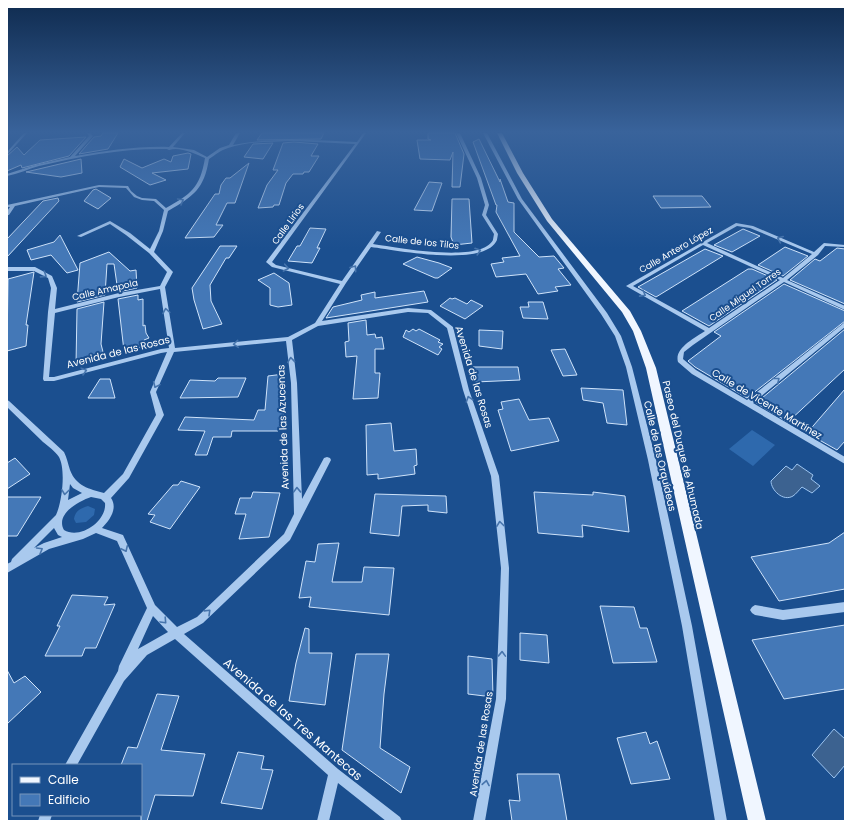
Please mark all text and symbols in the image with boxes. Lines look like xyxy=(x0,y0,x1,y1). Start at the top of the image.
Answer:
one-way arrow xyxy=(177,199,184,206)
street label: Calle Lirios xyxy=(269,201,307,247)
street label: Calle Antero López xyxy=(637,224,715,276)
street label: Calle de los Tilos xyxy=(384,232,460,252)
one-way arrow xyxy=(776,236,784,244)
one-way arrow xyxy=(475,247,482,256)
one-way arrow xyxy=(283,264,289,272)
one-way arrow xyxy=(349,265,356,272)
street label: Calle Miguel Torres xyxy=(707,266,784,324)
one-way arrow xyxy=(40,270,47,277)
street label: Calle Amapola xyxy=(71,277,139,303)
one-way arrow xyxy=(638,289,646,296)
one-way arrow xyxy=(162,307,171,314)
street label: Avenida de las Rosas xyxy=(451,324,497,430)
street label: Avenida de las Rosas xyxy=(65,332,171,372)
one-way arrow xyxy=(233,339,239,348)
one-way arrow xyxy=(287,357,296,363)
street label: Avenida de las Azucenas xyxy=(273,364,293,490)
street label: Calle de Vicente Martínez xyxy=(709,365,826,443)
one-way arrow xyxy=(81,367,88,376)
one-way arrow xyxy=(772,377,780,384)
street label: Paseo del Duque de Ahumada xyxy=(659,379,707,531)
one-way arrow xyxy=(153,380,161,388)
one-way arrow xyxy=(465,395,474,402)
street label: Calle de las Orquídeas xyxy=(640,399,680,513)
one-way arrow xyxy=(293,487,301,493)
one-way arrow xyxy=(61,489,70,495)
one-way arrow xyxy=(496,521,505,527)
one-way arrow xyxy=(120,545,128,553)
one-way arrow xyxy=(36,548,43,555)
one-way arrow xyxy=(203,609,211,617)
one-way arrow xyxy=(159,616,167,624)
one-way arrow xyxy=(498,651,506,657)
street label: Avenida de las Tres Mantecas xyxy=(220,654,366,784)
street label: Avenida de las Rosas xyxy=(465,690,497,798)
legend xyxy=(12,764,142,816)
text: Calle xyxy=(48,771,79,788)
one-way arrow xyxy=(481,780,489,786)
text: Edificio xyxy=(48,791,90,808)

